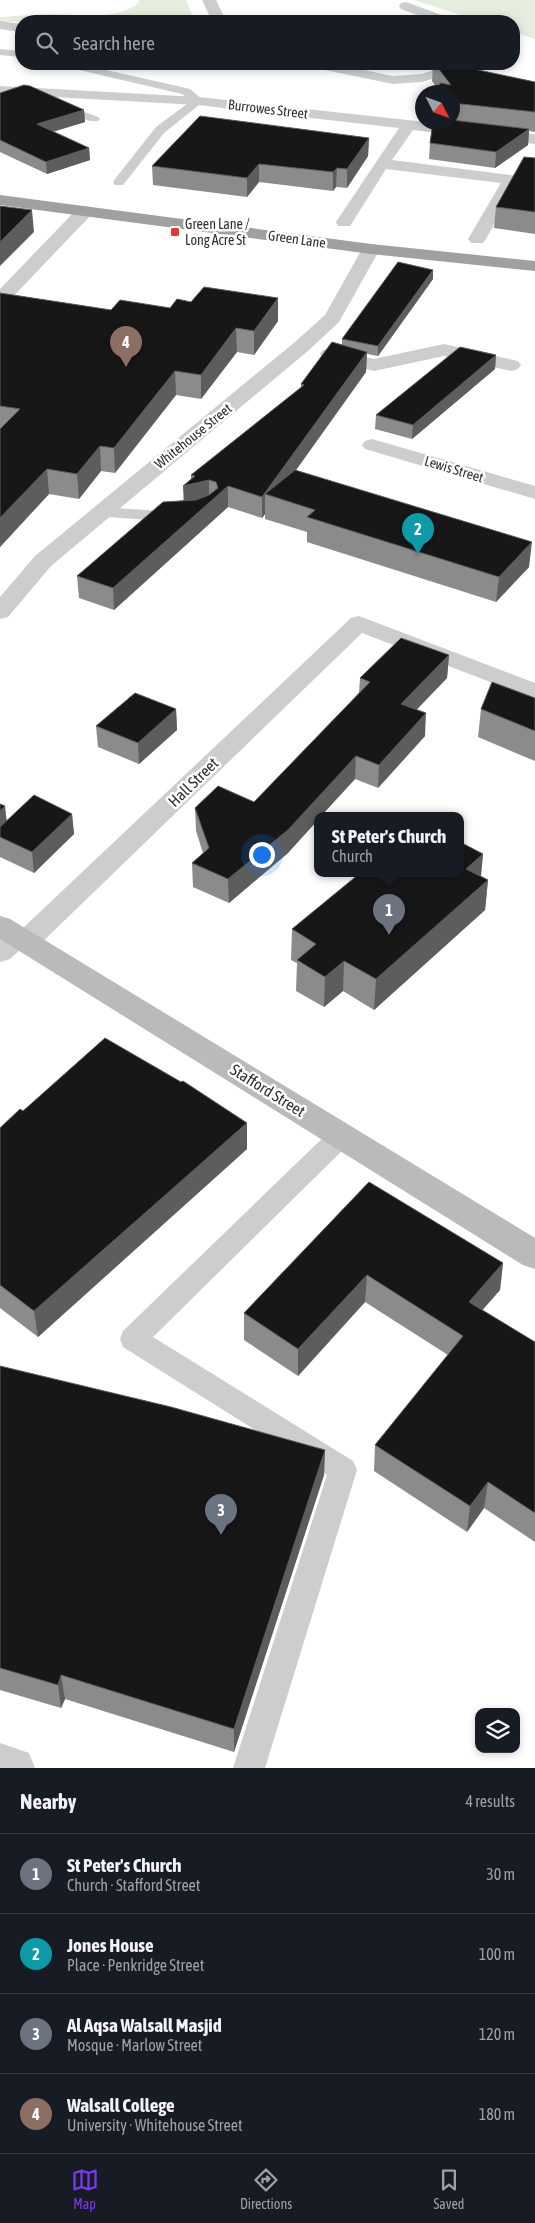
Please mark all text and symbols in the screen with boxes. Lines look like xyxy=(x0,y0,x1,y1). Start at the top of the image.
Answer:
search box xyxy=(15,15,520,70)
icon: search xyxy=(33,29,61,57)
text: Search here xyxy=(73,32,155,54)
north arrow xyxy=(415,85,460,130)
street label: Burrowes Street xyxy=(227,96,309,122)
place label: Green Lane / Long Acre St xyxy=(185,216,250,248)
marker: Green Lane / Long Acre St xyxy=(169,226,181,238)
street label: Green Lane xyxy=(267,227,327,251)
pin: 4 xyxy=(110,326,142,367)
street label: Whitehouse Street xyxy=(151,400,235,472)
street label: Lewis Street xyxy=(423,452,485,486)
pin: 2 xyxy=(402,513,434,554)
street label: Hall Street xyxy=(164,754,222,810)
popup xyxy=(314,812,464,877)
text: St Peter's Church xyxy=(332,825,446,847)
your location xyxy=(249,842,275,868)
text: Church xyxy=(332,847,373,865)
pin: 1 xyxy=(373,894,405,935)
street label: Stafford Street xyxy=(227,1060,309,1120)
pin: 3 xyxy=(205,1494,237,1535)
map controls xyxy=(475,1708,520,1753)
button: layers xyxy=(475,1708,520,1753)
text: Nearby xyxy=(20,1789,76,1813)
text: 4 results xyxy=(465,1792,515,1810)
text: St Peter's Church xyxy=(67,1854,182,1876)
text: 1 xyxy=(32,1865,40,1883)
text: 30 m xyxy=(486,1865,515,1883)
text: Church · Stafford Street xyxy=(67,1876,200,1894)
text: Jones House xyxy=(67,1934,154,1956)
text: 2 xyxy=(32,1945,40,1963)
text: 100 m xyxy=(479,1945,515,1963)
text: Place · Penkridge Street xyxy=(67,1956,204,1974)
text: Al Aqsa Walsall Masjid xyxy=(67,2014,222,2036)
text: 3 xyxy=(32,2025,40,2043)
text: 120 m xyxy=(479,2025,515,2043)
text: Mosque · Marlow Street xyxy=(67,2036,202,2054)
text: Walsall College xyxy=(67,2094,175,2116)
text: 4 xyxy=(32,2105,40,2123)
text: 180 m xyxy=(479,2105,515,2123)
text: University · Whitehouse Street xyxy=(67,2116,243,2134)
tab: Map xyxy=(71,2166,99,2212)
tab: Directions xyxy=(240,2166,292,2212)
tab: Saved xyxy=(433,2166,464,2212)

